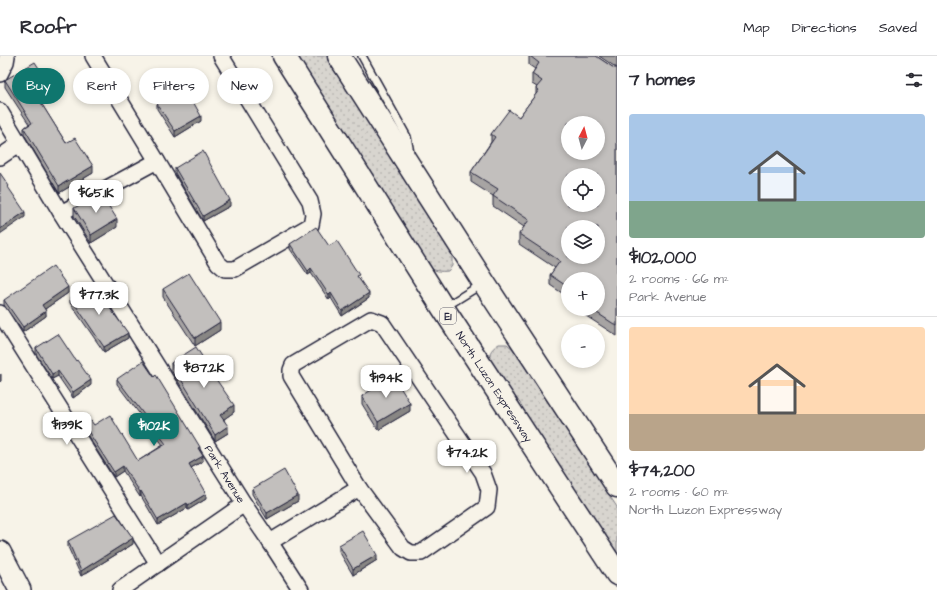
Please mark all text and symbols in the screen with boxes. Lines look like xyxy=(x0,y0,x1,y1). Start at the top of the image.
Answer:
text: Roofr xyxy=(20,14,77,41)
text: Map xyxy=(743,18,770,38)
text: Directions xyxy=(792,18,857,38)
text: Saved xyxy=(879,18,917,38)
chip: Buy xyxy=(12,68,65,104)
chip: Rent xyxy=(73,68,131,104)
chip: Filters xyxy=(139,68,209,104)
chip: New xyxy=(217,68,273,104)
text: 7 homes xyxy=(629,68,695,92)
icon: filters xyxy=(903,69,925,91)
north arrow xyxy=(561,116,605,160)
map controls xyxy=(561,116,605,368)
icon: home xyxy=(741,140,813,212)
button: locate xyxy=(561,168,605,212)
pin: $65.1K xyxy=(63,180,129,214)
text: $65.1K xyxy=(78,184,114,202)
button: layers xyxy=(561,220,605,264)
text: $102,000 xyxy=(629,246,696,270)
text: 2 rooms · 66 m² xyxy=(629,270,729,288)
button: + xyxy=(561,272,605,316)
pin: $77.3K xyxy=(66,282,132,316)
text: $77.3K xyxy=(79,286,119,304)
text: Park Avenue xyxy=(629,288,707,306)
road number: E1 xyxy=(440,308,456,324)
button: − xyxy=(561,324,605,368)
street label: North Luzon Expressway xyxy=(452,329,536,446)
icon: home xyxy=(741,353,813,425)
pin: $87.2K xyxy=(171,355,237,389)
text: $87.2K xyxy=(184,359,224,377)
pin: $194K xyxy=(358,365,414,399)
text: $194K xyxy=(369,369,403,387)
pin: $139K xyxy=(39,412,95,446)
pin: $102K xyxy=(126,413,182,447)
text: $139K xyxy=(52,416,82,434)
text: $102K xyxy=(138,417,170,435)
pin: $74.2K xyxy=(434,440,500,474)
street label: Park Avenue xyxy=(201,442,248,506)
text: $74.2K xyxy=(446,444,488,462)
text: $74,200 xyxy=(629,459,695,483)
text: 2 rooms · 60 m² xyxy=(629,483,729,501)
text: North Luzon Expressway xyxy=(629,501,782,519)

